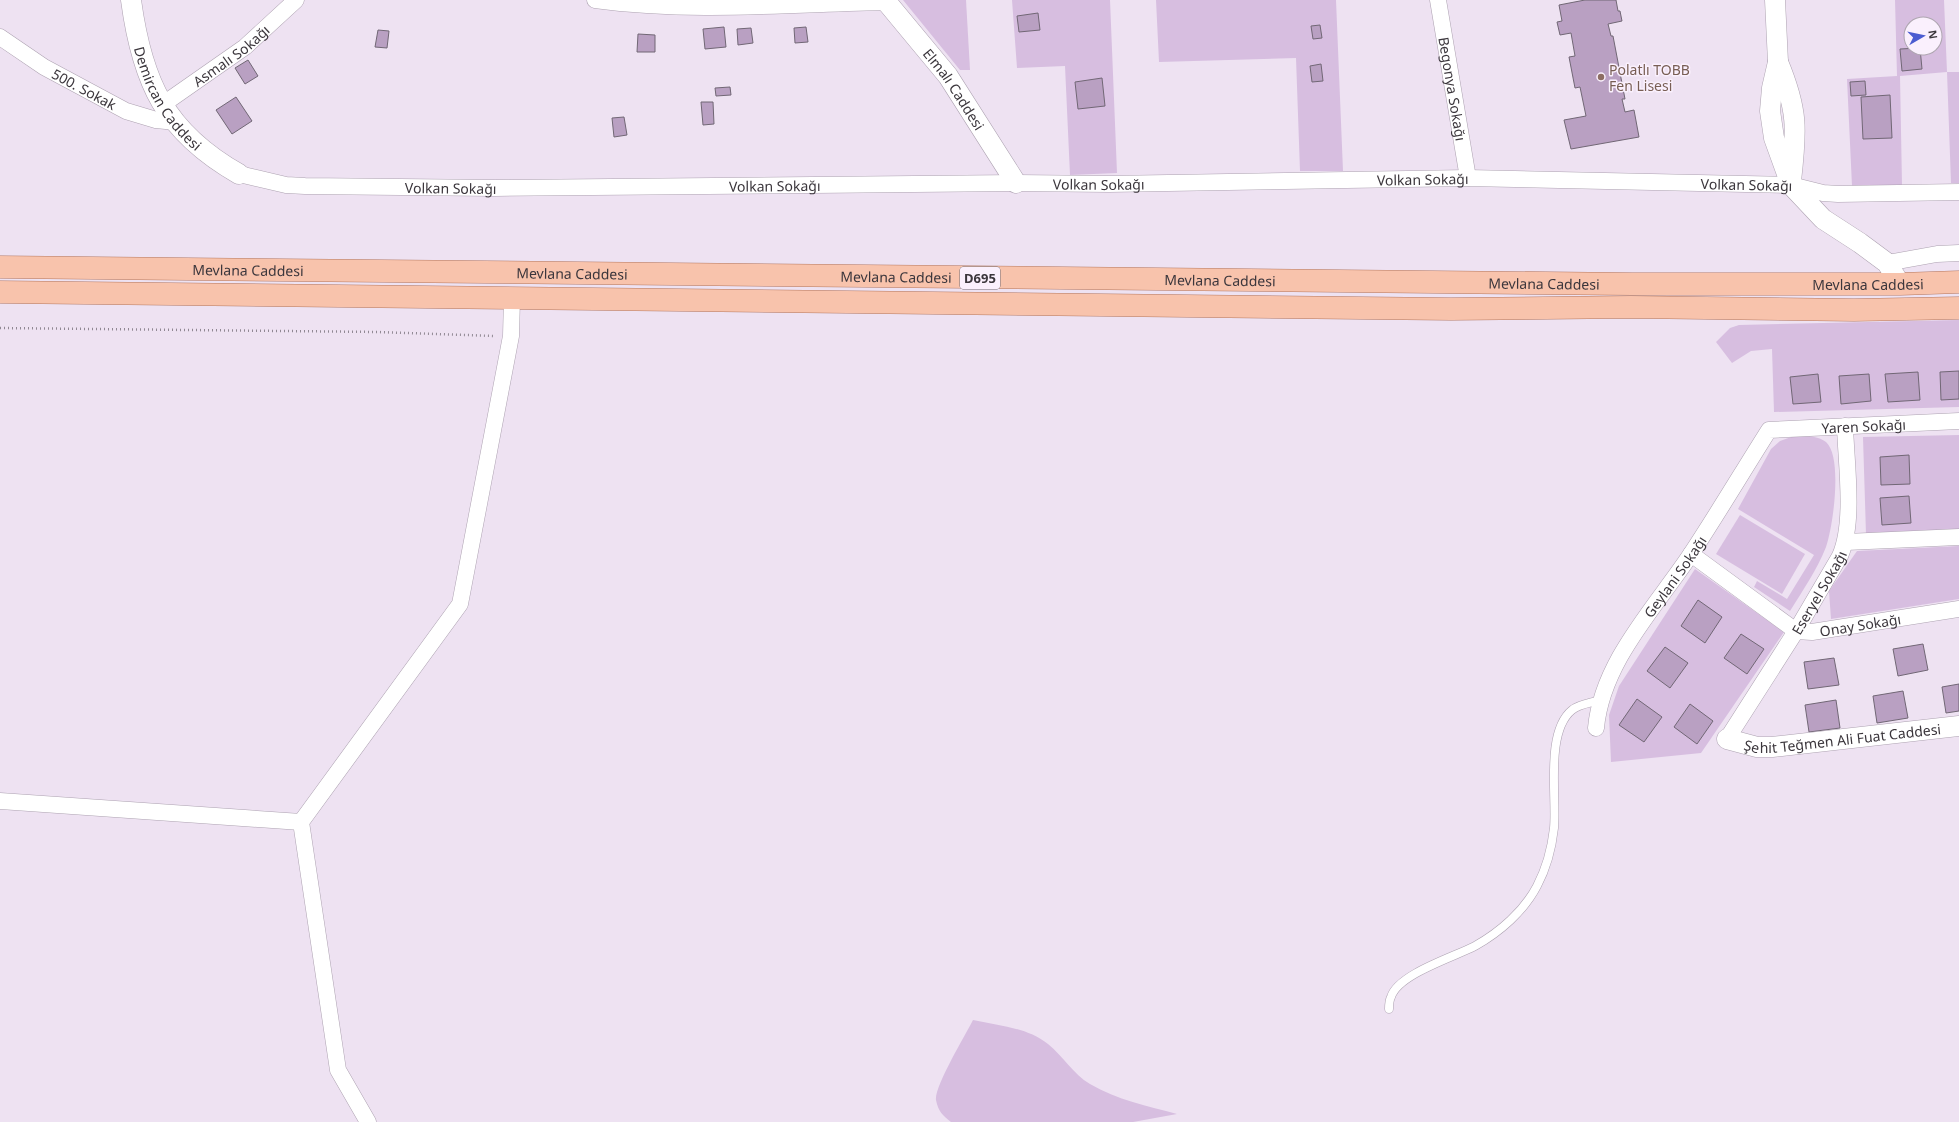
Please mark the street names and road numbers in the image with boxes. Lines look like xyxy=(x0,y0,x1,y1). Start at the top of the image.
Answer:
street label: Asmalı Sokağı xyxy=(189,20,273,90)
street label: Begonya Sokağı xyxy=(1435,35,1471,142)
street label: Demircan Caddesi xyxy=(130,44,206,154)
street label: Elmalı Caddesi xyxy=(919,44,989,133)
street label: 500. Sokak xyxy=(49,64,120,114)
street label: Volkan Sokağı xyxy=(1377,168,1469,189)
street label: Volkan Sokağı xyxy=(1053,174,1145,194)
street label: Volkan Sokağı xyxy=(1701,174,1793,195)
street label: Volkan Sokağı xyxy=(729,175,821,195)
street label: Volkan Sokağı xyxy=(405,178,497,198)
street label: Mevlana Caddesi xyxy=(192,260,304,280)
street label: Mevlana Caddesi xyxy=(516,263,628,283)
street label: Mevlana Caddesi xyxy=(840,266,952,286)
road number: D695 xyxy=(960,267,1000,289)
street label: Mevlana Caddesi xyxy=(1164,270,1276,290)
street label: Mevlana Caddesi xyxy=(1488,273,1600,293)
street label: Mevlana Caddesi xyxy=(1812,274,1924,294)
street label: Yaren Sokağı xyxy=(1821,414,1906,437)
street label: Geylani Sokağı xyxy=(1639,532,1710,621)
street label: Eseryel Sokağı xyxy=(1787,548,1851,638)
street label: Onay Sokağı xyxy=(1818,609,1902,640)
street label: Şehit Teğmen Ali Fuat Caddesi xyxy=(1742,719,1942,757)

